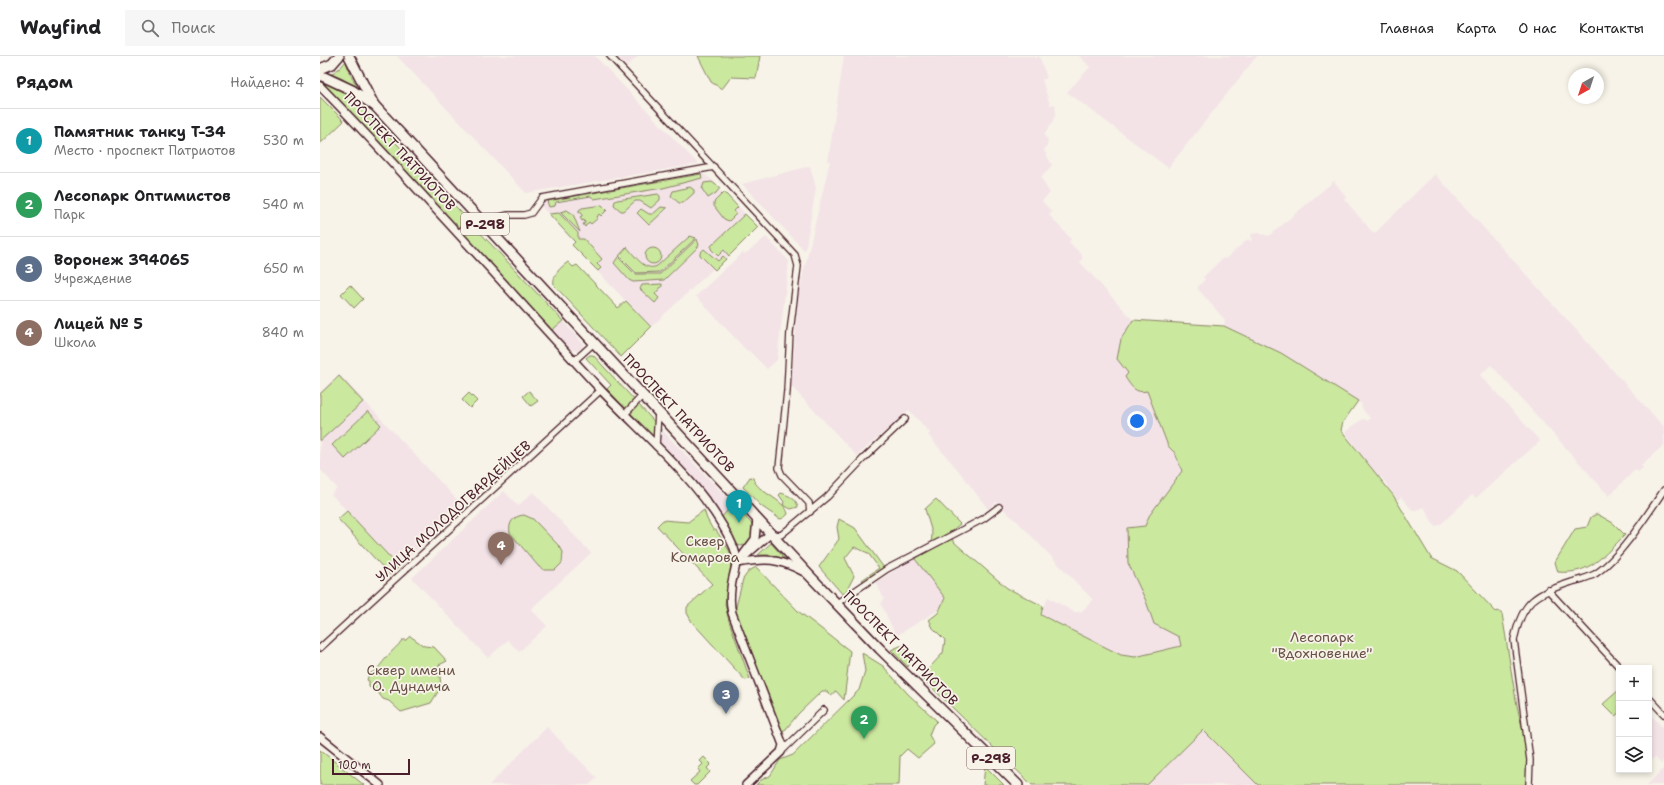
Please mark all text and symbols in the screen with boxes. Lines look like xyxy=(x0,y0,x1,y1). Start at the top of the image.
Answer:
search box xyxy=(125,10,405,46)
text: Wayfind xyxy=(20,15,101,40)
icon: search xyxy=(139,17,161,39)
text: Поиск xyxy=(171,18,215,38)
text: Главная xyxy=(1380,19,1434,37)
text: Карта xyxy=(1456,19,1496,37)
text: О нас xyxy=(1518,19,1557,37)
text: Контакты xyxy=(1579,19,1644,37)
north arrow xyxy=(1568,68,1604,104)
text: Рядом xyxy=(16,71,73,93)
text: Найдено: 4 xyxy=(230,74,304,91)
street label: ПРОСПЕКТ ПАТРИОТОВ xyxy=(340,88,460,214)
text: Памятник танку Т-34 xyxy=(54,122,225,142)
text: 1 xyxy=(26,132,32,149)
text: 530 m xyxy=(263,132,304,149)
text: Место · проспект Патриотов xyxy=(54,142,235,159)
text: Лесопарк Оптимистов xyxy=(54,186,231,206)
text: 2 xyxy=(24,196,34,213)
text: 540 m xyxy=(263,196,304,213)
text: Парк xyxy=(54,206,85,223)
road number: Р-298 xyxy=(461,213,509,235)
text: Воронеж 394065 xyxy=(54,250,189,270)
text: 3 xyxy=(24,260,34,277)
text: 650 m xyxy=(263,260,304,277)
text: Учреждение xyxy=(54,270,132,287)
text: Лицей № 5 xyxy=(54,314,143,334)
text: 4 xyxy=(24,324,34,341)
text: 840 m xyxy=(262,324,304,341)
text: Школа xyxy=(54,334,96,351)
street label: ПРОСПЕКТ ПАТРИОТОВ xyxy=(619,350,739,476)
your location xyxy=(1127,411,1147,431)
street label: УЛИЦА МОЛОДОГВАРДЕЙЦЕВ xyxy=(372,436,534,586)
pin: 1 xyxy=(726,490,752,523)
pin: 4 xyxy=(488,532,514,565)
park label: Сквер Комарова xyxy=(671,532,740,566)
street label: ПРОСПЕКТ ПАТРИОТОВ xyxy=(840,587,962,709)
park label: Лесопарк "Вдохновение" xyxy=(1271,628,1373,662)
park label: Сквер имени О. Дундича xyxy=(367,661,455,695)
map controls xyxy=(1616,665,1652,773)
button: + xyxy=(1616,665,1652,701)
pin: 3 xyxy=(713,681,739,714)
button: − xyxy=(1616,701,1652,737)
pin: 2 xyxy=(851,706,877,739)
button: layers xyxy=(1616,737,1652,773)
road number: Р-298 xyxy=(967,747,1015,769)
scale bar xyxy=(332,757,410,776)
text: 100 m xyxy=(338,758,371,773)

